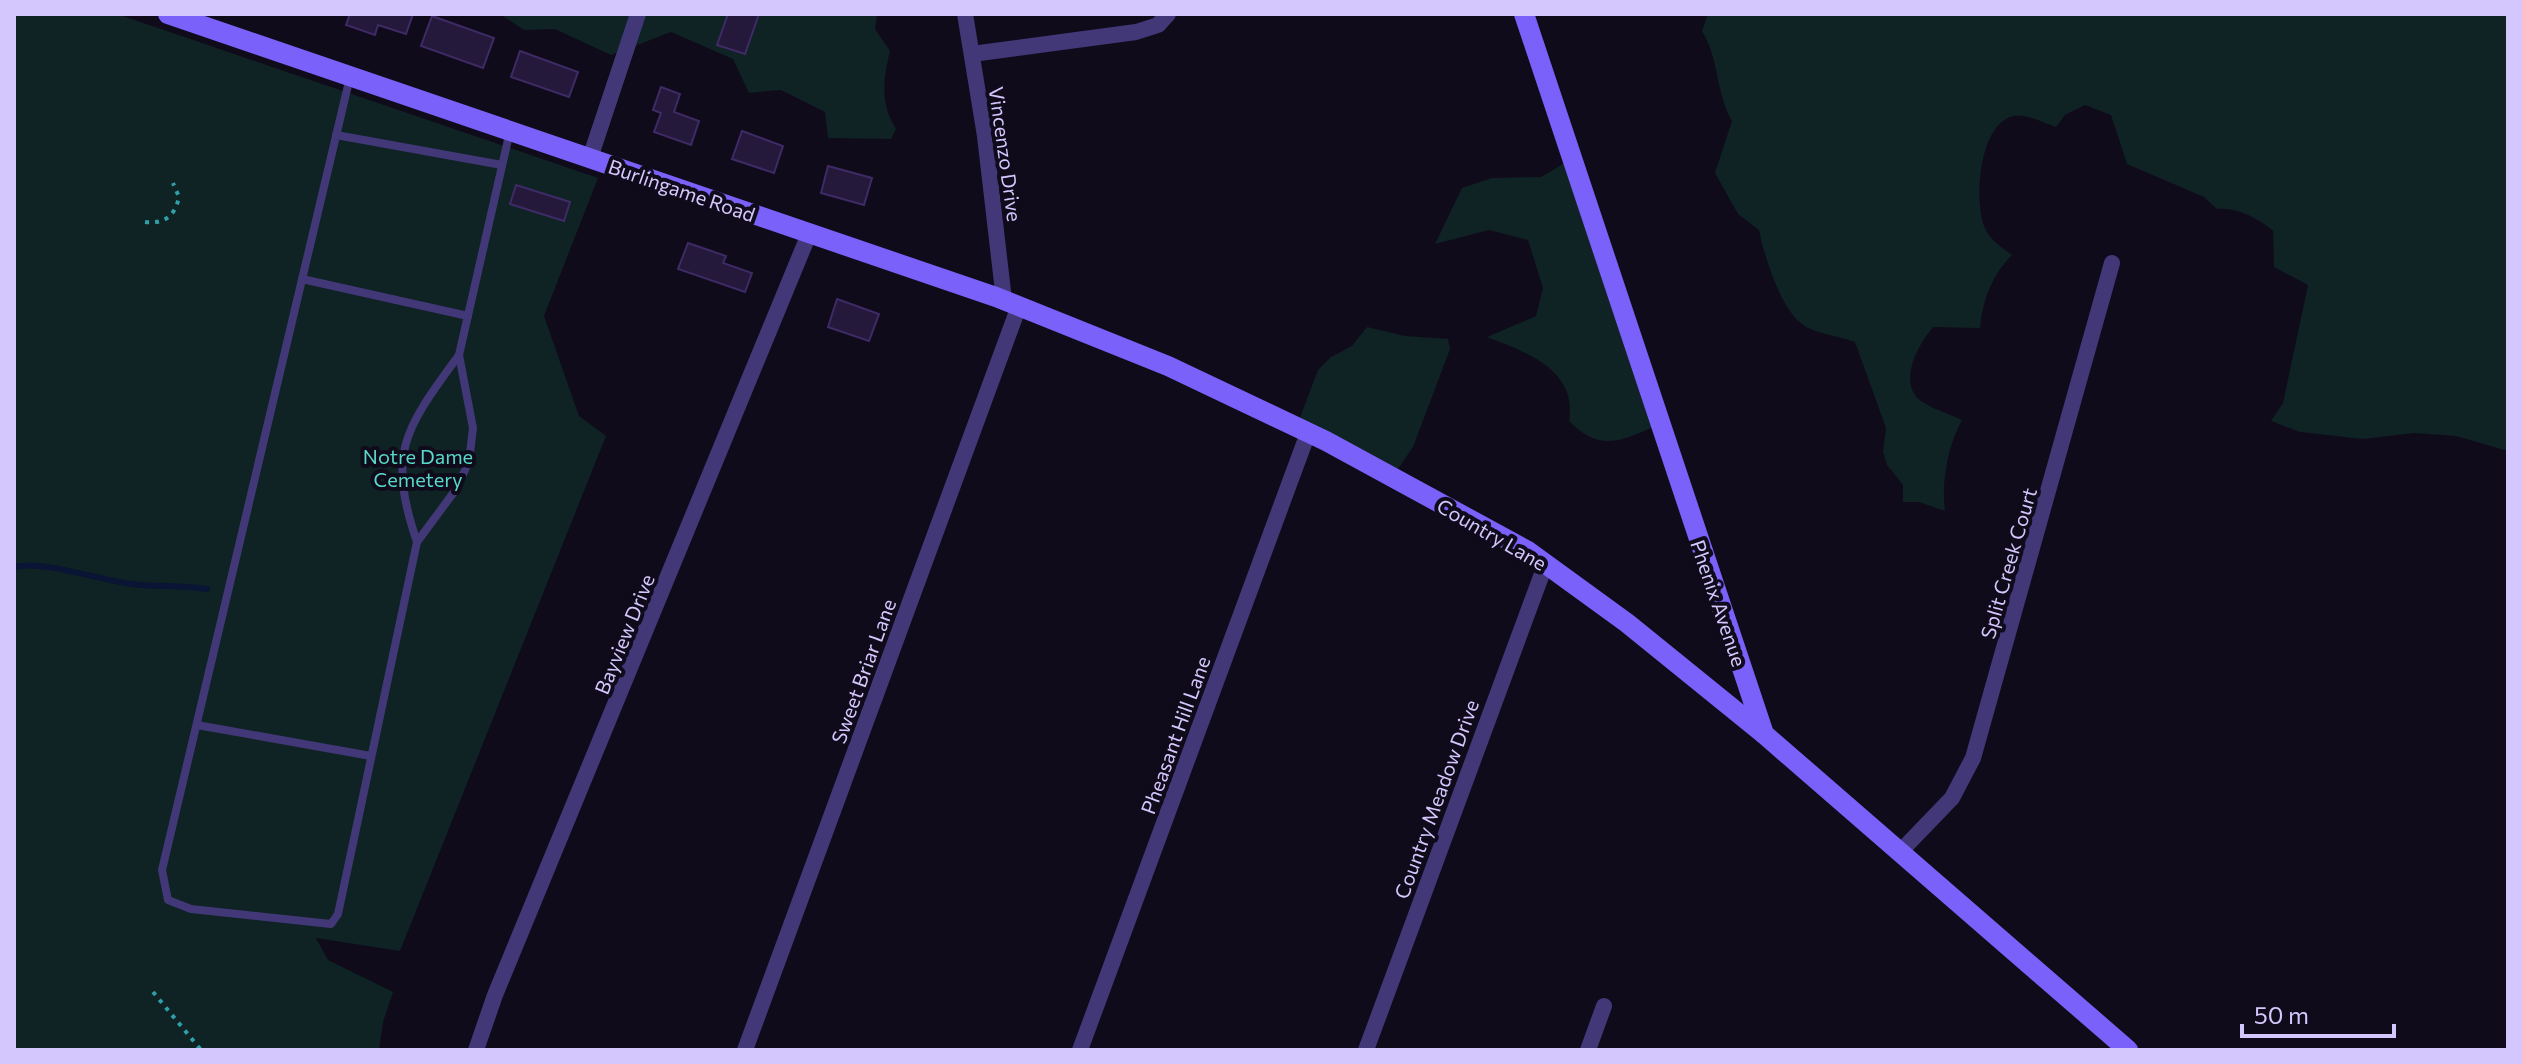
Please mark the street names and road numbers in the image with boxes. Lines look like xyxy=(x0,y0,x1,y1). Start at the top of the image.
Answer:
street label: Vincenzo Drive xyxy=(985,85,1027,223)
street label: Burlingame Road xyxy=(606,154,758,226)
street label: Split Creek Court xyxy=(1975,485,2041,641)
street label: Country Lane xyxy=(1433,493,1551,575)
street label: Phenix Avenue xyxy=(1686,537,1752,669)
street label: Bayview Drive xyxy=(589,570,659,698)
street label: Sweet Briar Lane xyxy=(826,595,900,747)
street label: Pheasant Hill Lane xyxy=(1135,653,1215,817)
street label: Country Meadow Drive xyxy=(1389,696,1483,902)

